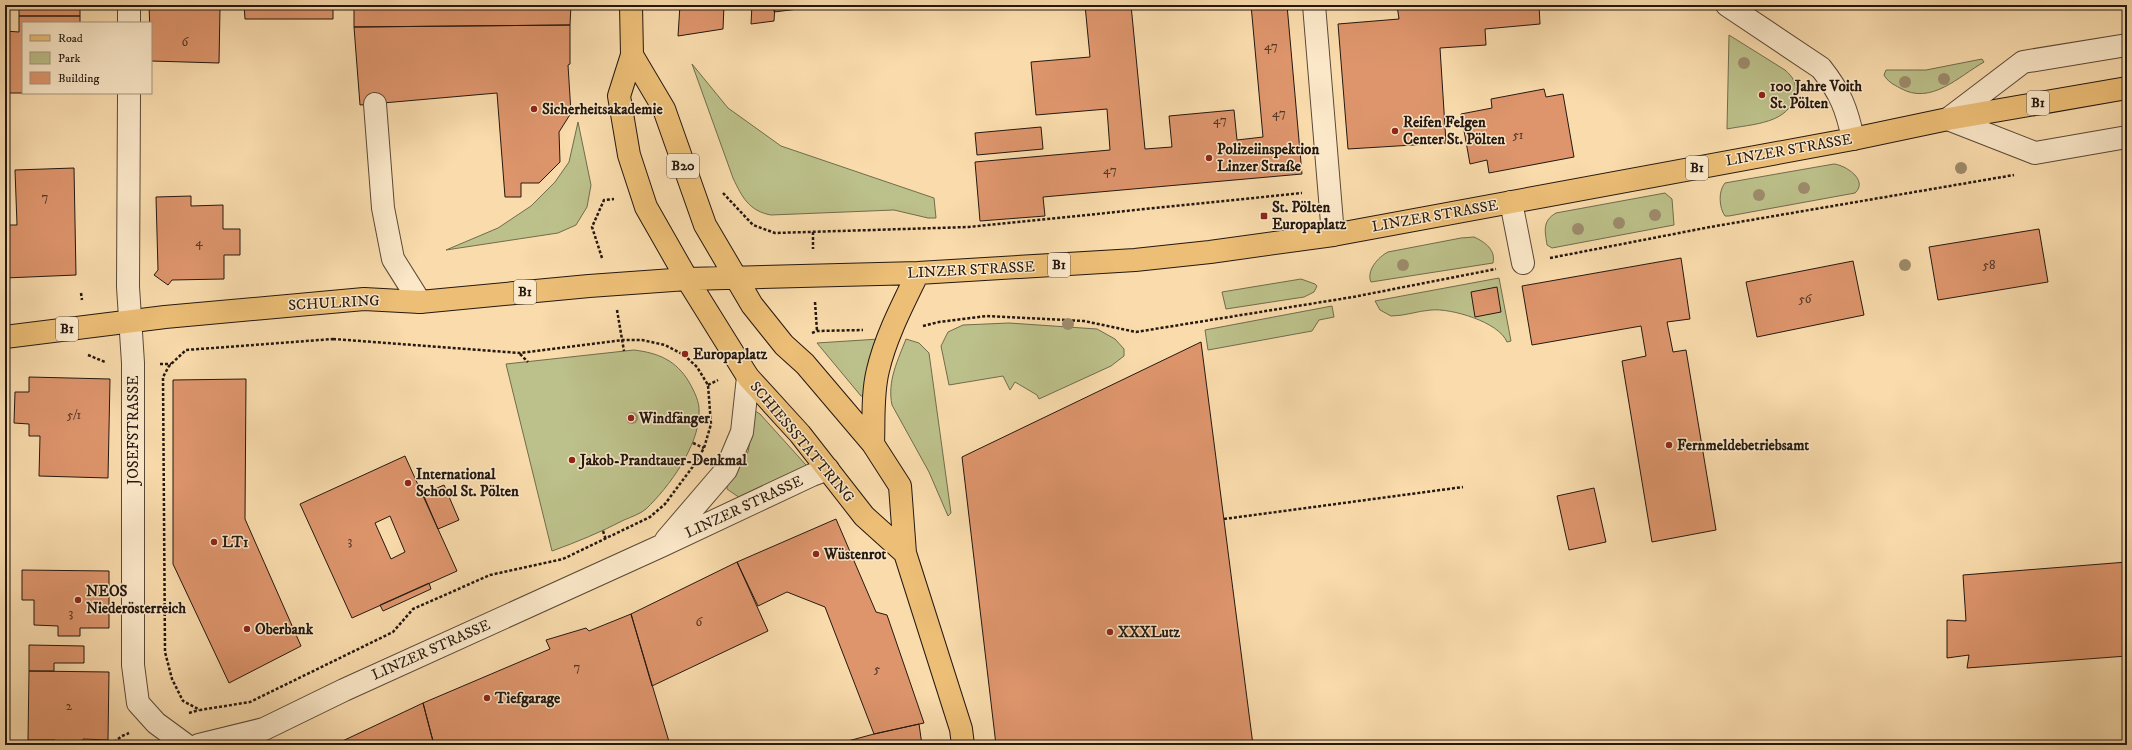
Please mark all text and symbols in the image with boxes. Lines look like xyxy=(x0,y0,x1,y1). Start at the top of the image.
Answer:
legend xyxy=(22,22,152,94)
text: Road xyxy=(58,31,83,46)
house number: 6 xyxy=(182,34,190,50)
house number: 47 xyxy=(1264,38,1278,54)
text: Park xyxy=(58,51,80,66)
text: Building xyxy=(58,71,99,86)
place label: 100 Jahre Voith St. Pölten xyxy=(1770,77,1862,113)
marker: 100 Jahre Voith St. Pölten xyxy=(1757,90,1767,100)
road number: B1 xyxy=(2027,91,2049,115)
place label: Sicherheitsakademie xyxy=(542,100,663,119)
marker: Sicherheitsakademie xyxy=(529,104,539,114)
house number: 47 xyxy=(1272,105,1286,121)
house number: 47 xyxy=(1213,112,1227,128)
place label: Reifen Felgen Center St. Pölten xyxy=(1403,113,1505,149)
marker: Reifen Felgen Center St. Pölten xyxy=(1390,126,1400,136)
house number: 51 xyxy=(1512,127,1524,143)
street label: LINZER STRASSE xyxy=(1724,129,1854,170)
place label: Polizeiinspektion Linzer Straße xyxy=(1217,140,1319,176)
marker: Polizeiinspektion Linzer Straße xyxy=(1204,153,1214,163)
road number: B20 xyxy=(667,154,699,178)
road number: B1 xyxy=(1686,156,1708,180)
house number: 47 xyxy=(1103,162,1117,178)
house number: 7 xyxy=(42,189,49,205)
street label: LINZER STRASSE xyxy=(1370,195,1500,236)
place label: St. Pölten Europaplatz xyxy=(1272,198,1347,234)
marker: St. Pölten Europaplatz xyxy=(1259,211,1269,221)
house number: 4 xyxy=(195,234,203,250)
road number: B1 xyxy=(1048,253,1070,277)
street label: LINZER STRASSE xyxy=(907,257,1036,283)
house number: 58 xyxy=(1983,257,1995,273)
road number: B1 xyxy=(514,280,536,304)
street label: SCHULRING xyxy=(288,291,381,315)
house number: 56 xyxy=(1798,291,1813,307)
road number: B1 xyxy=(56,317,78,341)
place label: Europaplatz xyxy=(693,345,768,364)
marker: Europaplatz xyxy=(680,349,690,359)
street label: JOSEFSTRASSE xyxy=(124,375,143,487)
street label: SCHIESSSTATTRING xyxy=(746,377,859,507)
house number: 5/1 xyxy=(67,407,81,423)
place label: Windfänger xyxy=(638,409,710,428)
marker: Windfänger xyxy=(626,413,636,423)
place label: Fernmeldebetriebsamt xyxy=(1677,436,1809,455)
marker: Fernmeldebetriebsamt xyxy=(1664,440,1674,450)
place label: Jakob-Prandtauer-Denkmal xyxy=(578,451,747,470)
marker: Jakob-Prandtauer-Denkmal xyxy=(567,455,577,465)
place label: International School St. Pölten xyxy=(416,465,519,501)
street label: LINZER STRASSE xyxy=(682,471,806,543)
marker: International School St. Pölten xyxy=(403,478,413,488)
place label: LT1 xyxy=(222,533,249,552)
house number: 3 xyxy=(348,533,353,549)
marker: LT1 xyxy=(209,537,219,547)
place label: Wüstenrot xyxy=(823,545,887,564)
marker: Wüstenrot xyxy=(811,549,821,559)
place label: NEOS Niederösterreich xyxy=(86,582,186,618)
marker: NEOS Niederösterreich xyxy=(73,595,83,605)
house number: 3 xyxy=(69,605,74,621)
house number: 6 xyxy=(696,614,704,630)
street label: LINZER STRASSE xyxy=(369,615,494,685)
place label: Oberbank xyxy=(255,620,314,639)
place label: XXXLutz xyxy=(1118,623,1180,642)
marker: Oberbank xyxy=(242,624,252,634)
marker: XXXLutz xyxy=(1105,627,1115,637)
house number: 7 xyxy=(574,659,581,675)
house number: 5 xyxy=(874,661,881,677)
place label: Tiefgarage xyxy=(494,689,561,708)
marker: Tiefgarage xyxy=(482,693,492,703)
house number: 2 xyxy=(66,698,73,714)

